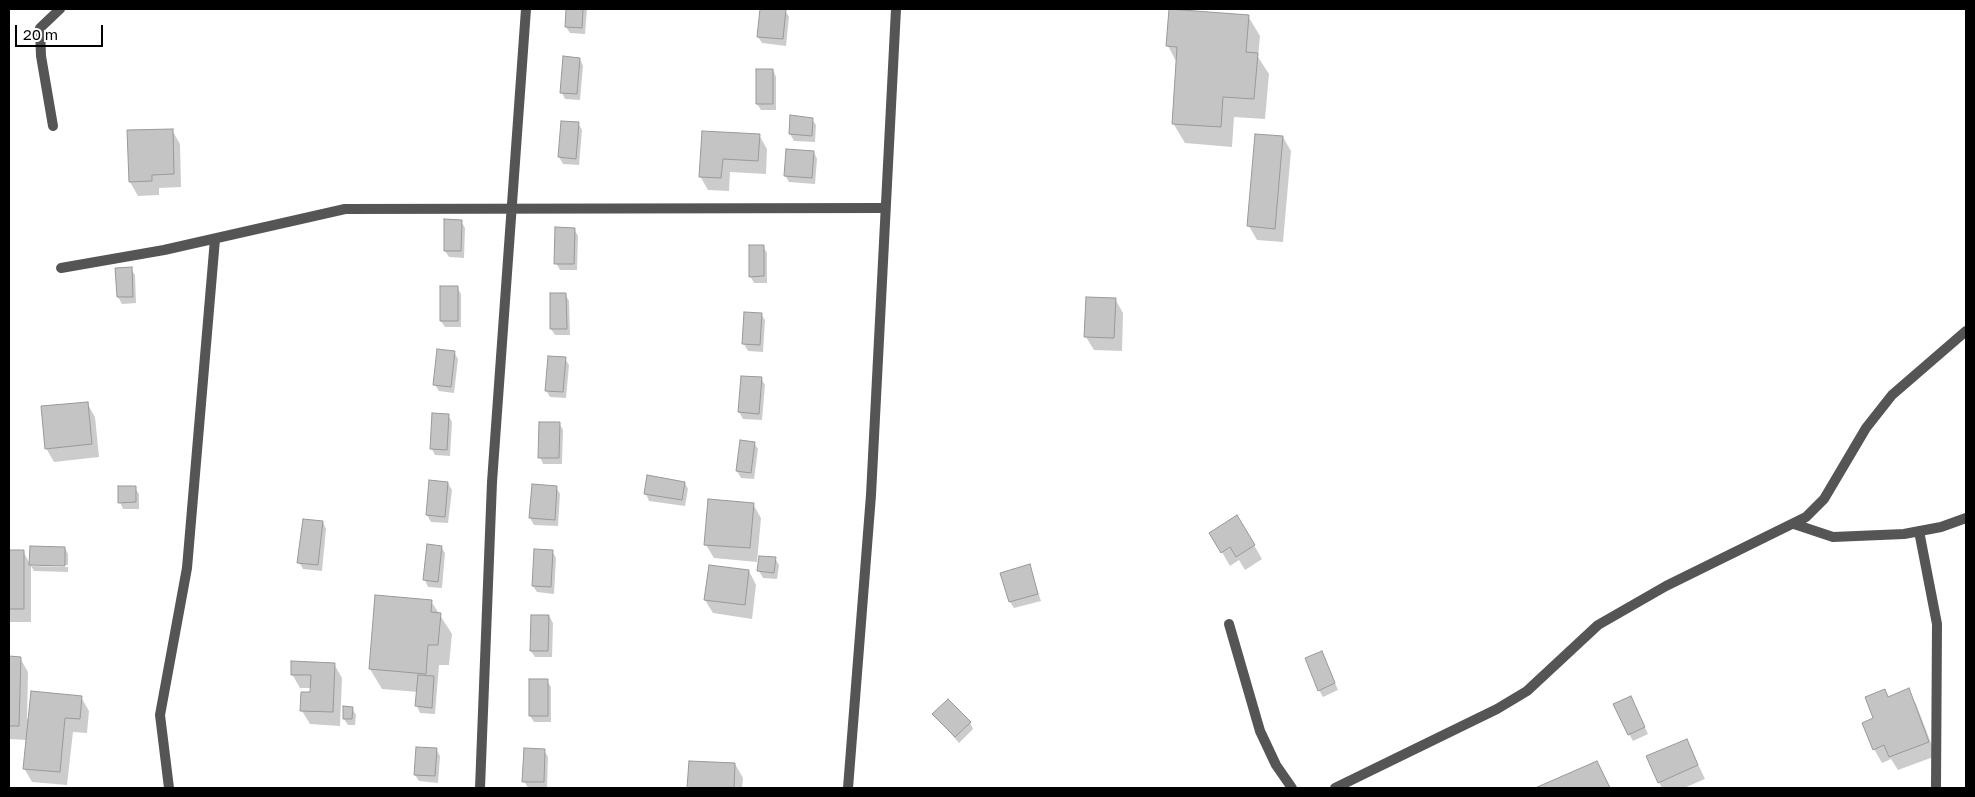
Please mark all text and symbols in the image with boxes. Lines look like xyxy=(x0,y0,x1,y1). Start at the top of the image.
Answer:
scale bar xyxy=(18,15,105,47)
text: 20 m xyxy=(23,25,58,43)

